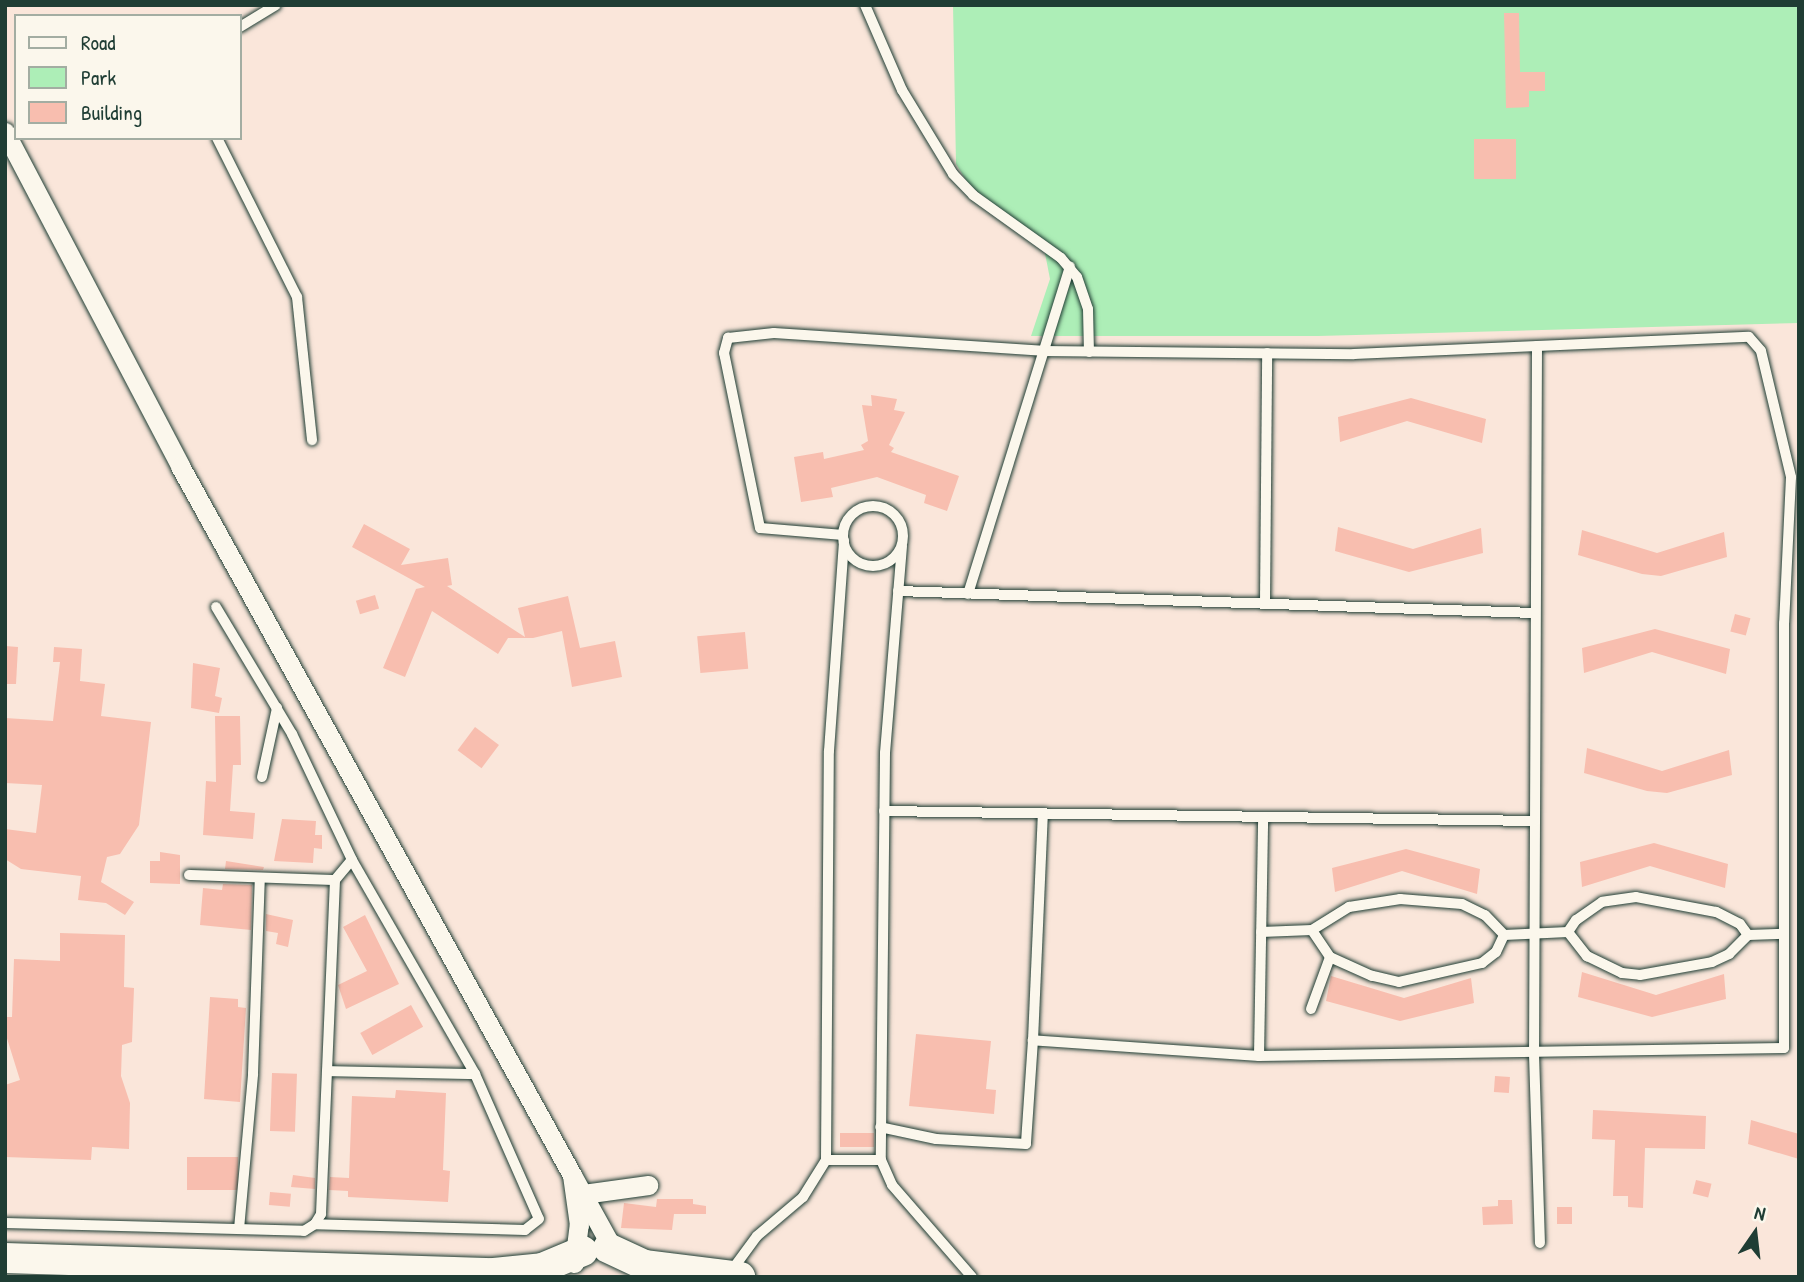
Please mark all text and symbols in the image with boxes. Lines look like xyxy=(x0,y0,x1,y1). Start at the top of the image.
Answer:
legend xyxy=(14,14,242,140)
text: Road xyxy=(81,28,115,57)
text: Park xyxy=(81,63,116,92)
text: Building xyxy=(81,98,142,127)
north arrow xyxy=(1720,1198,1790,1268)
text: N xyxy=(1752,1199,1768,1226)

